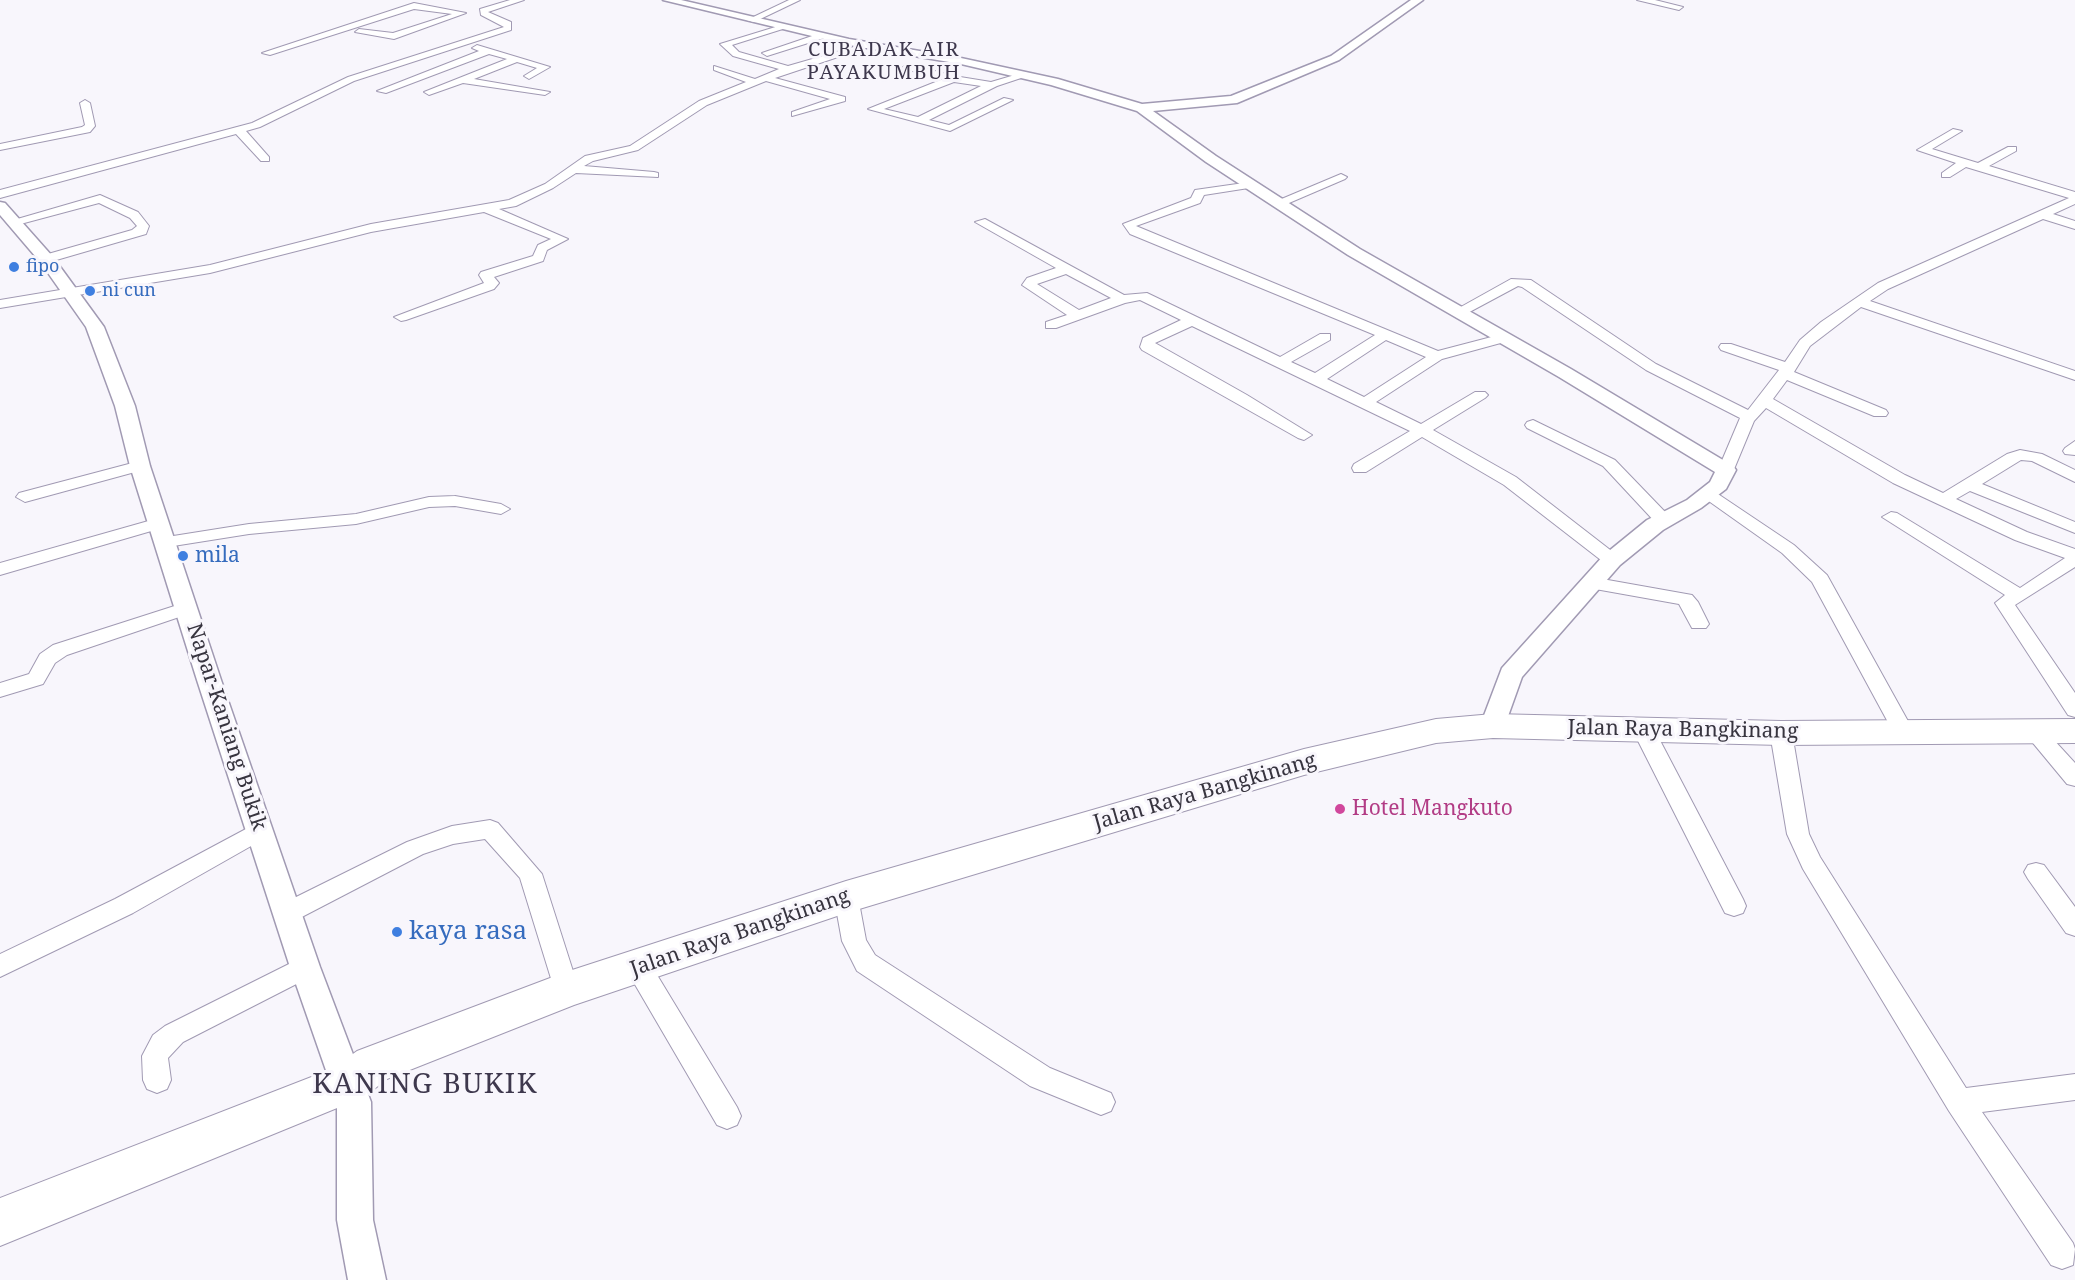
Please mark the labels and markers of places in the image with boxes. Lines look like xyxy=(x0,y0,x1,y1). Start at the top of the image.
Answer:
place label: fipo xyxy=(26,256,59,278)
marker: fipo xyxy=(7,260,21,274)
place label: ni cun xyxy=(102,280,156,302)
marker: ni cun xyxy=(83,284,97,298)
place label: mila xyxy=(195,543,240,569)
marker: mila xyxy=(176,549,190,563)
place label: Hotel Mangkuto xyxy=(1352,796,1513,822)
marker: Hotel Mangkuto xyxy=(1333,802,1347,816)
place label: kaya rasa xyxy=(409,916,527,948)
marker: kaya rasa xyxy=(390,925,404,939)

